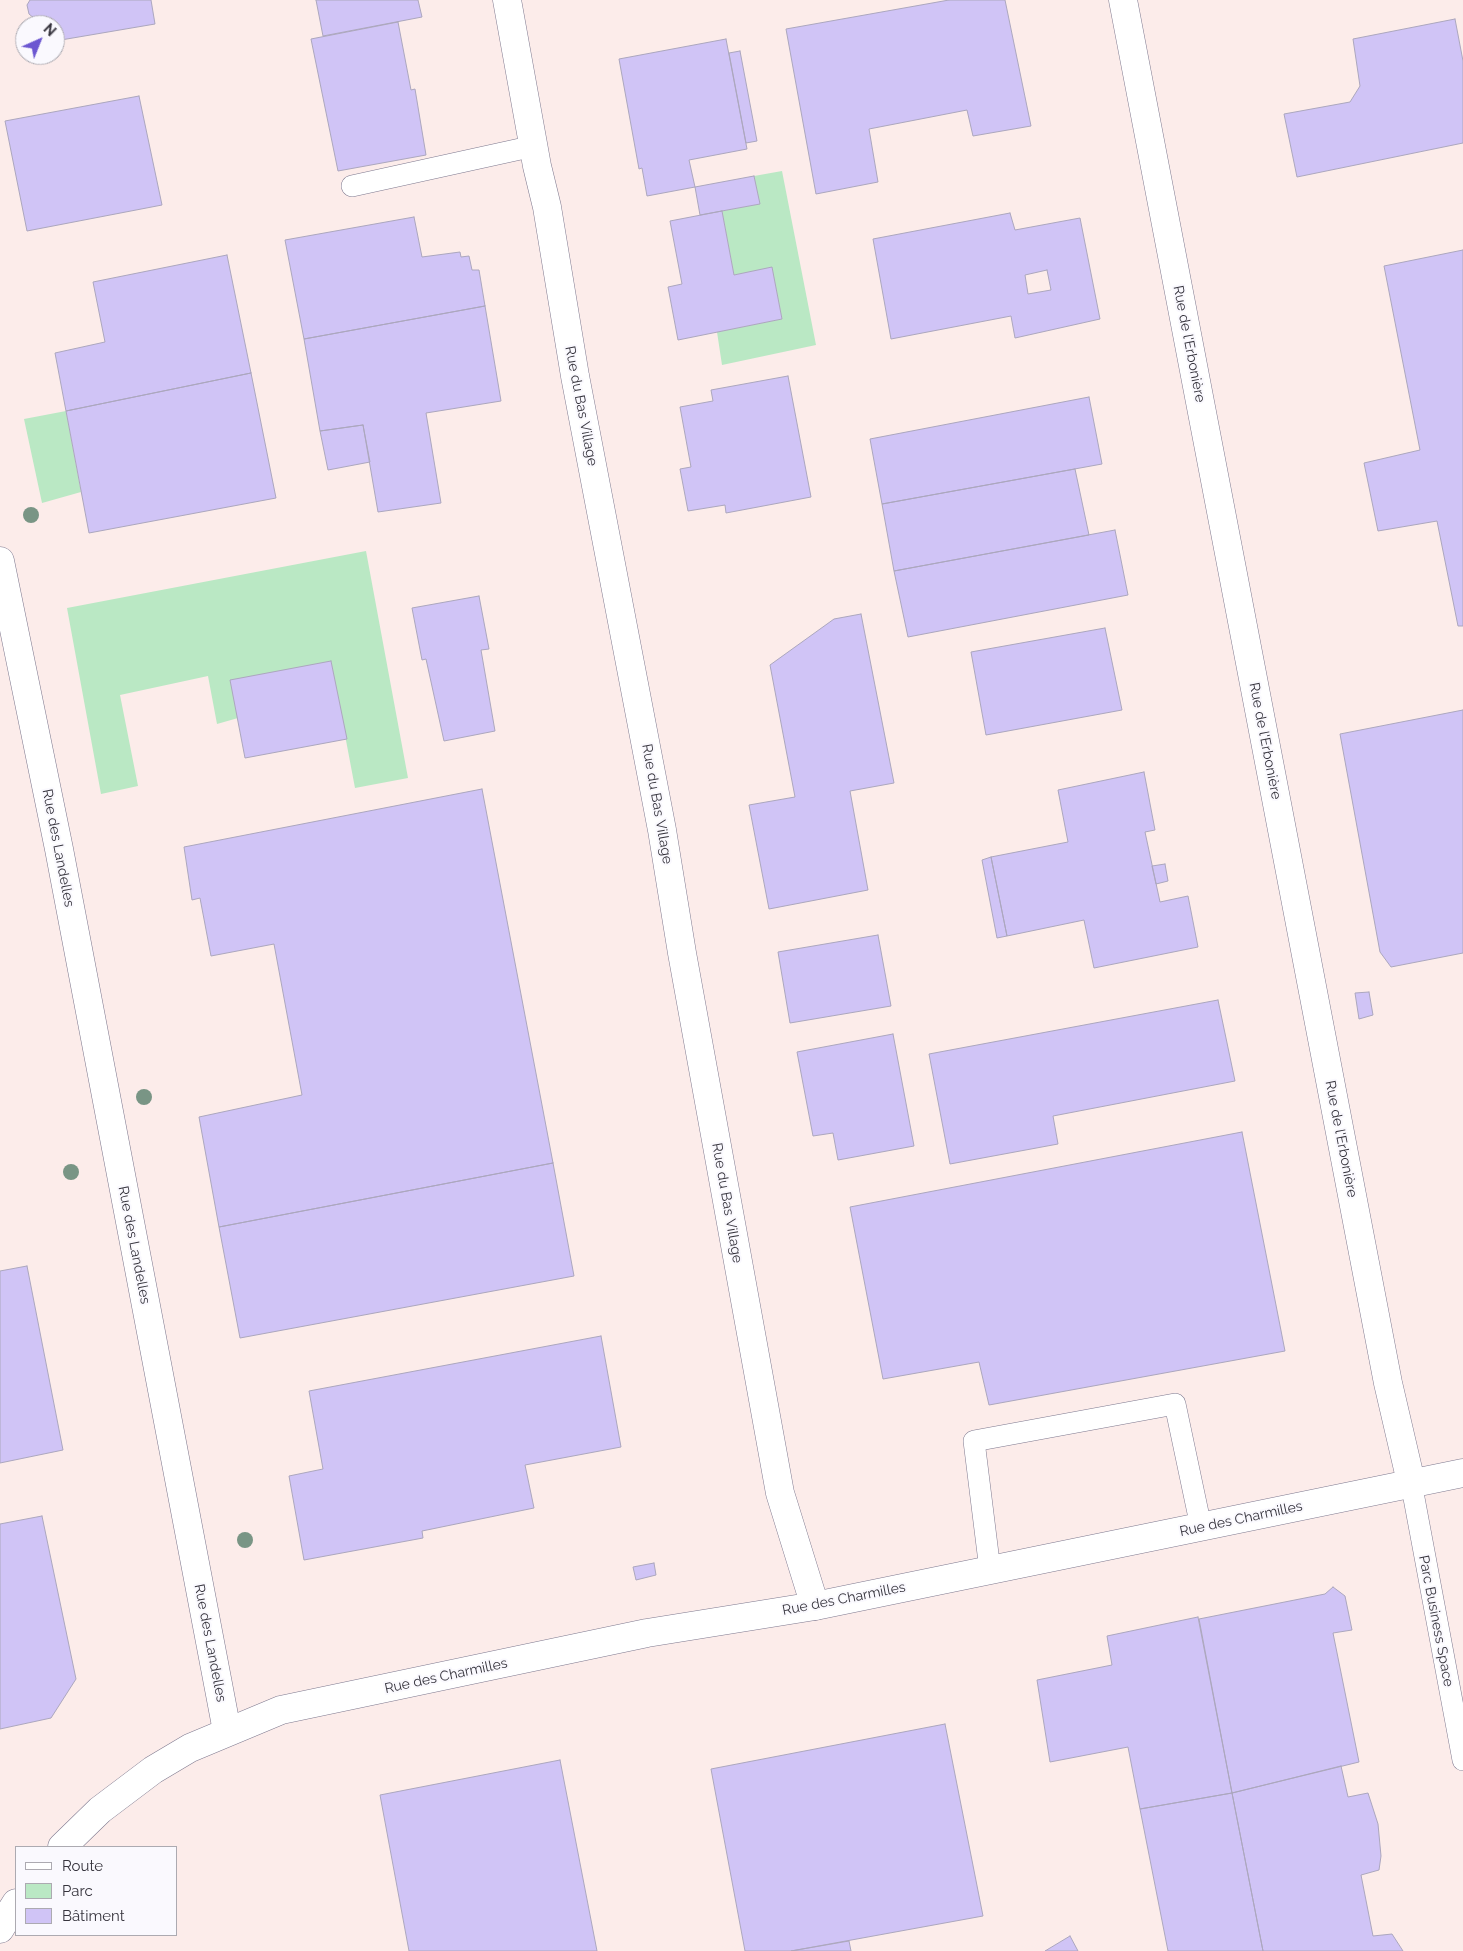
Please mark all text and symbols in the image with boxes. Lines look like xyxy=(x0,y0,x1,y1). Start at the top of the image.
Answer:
north arrow xyxy=(15,15,65,65)
text: N xyxy=(40,20,59,39)
street label: Rue de l'Erbonière xyxy=(1169,284,1209,404)
street label: Rue du Bas Village xyxy=(561,345,601,467)
street label: Rue de l'Erbonière xyxy=(1245,681,1285,801)
street label: Rue du Bas Village xyxy=(638,743,676,865)
street label: Rue des Landelles xyxy=(38,788,78,908)
street label: Rue de l'Erbonière xyxy=(1321,1079,1361,1199)
street label: Rue du Bas Village xyxy=(708,1142,746,1264)
street label: Rue des Landelles xyxy=(114,1185,154,1305)
street label: Rue des Charmilles xyxy=(1178,1498,1304,1540)
street label: Parc Business Space xyxy=(1415,1554,1457,1688)
street label: Rue des Charmilles xyxy=(781,1579,907,1619)
street label: Rue des Landelles xyxy=(190,1583,230,1703)
street label: Rue des Charmilles xyxy=(383,1655,509,1697)
legend xyxy=(15,1846,178,1936)
text: Route xyxy=(62,1857,103,1875)
text: Parc xyxy=(62,1882,93,1900)
text: Bâtiment xyxy=(62,1907,125,1925)

